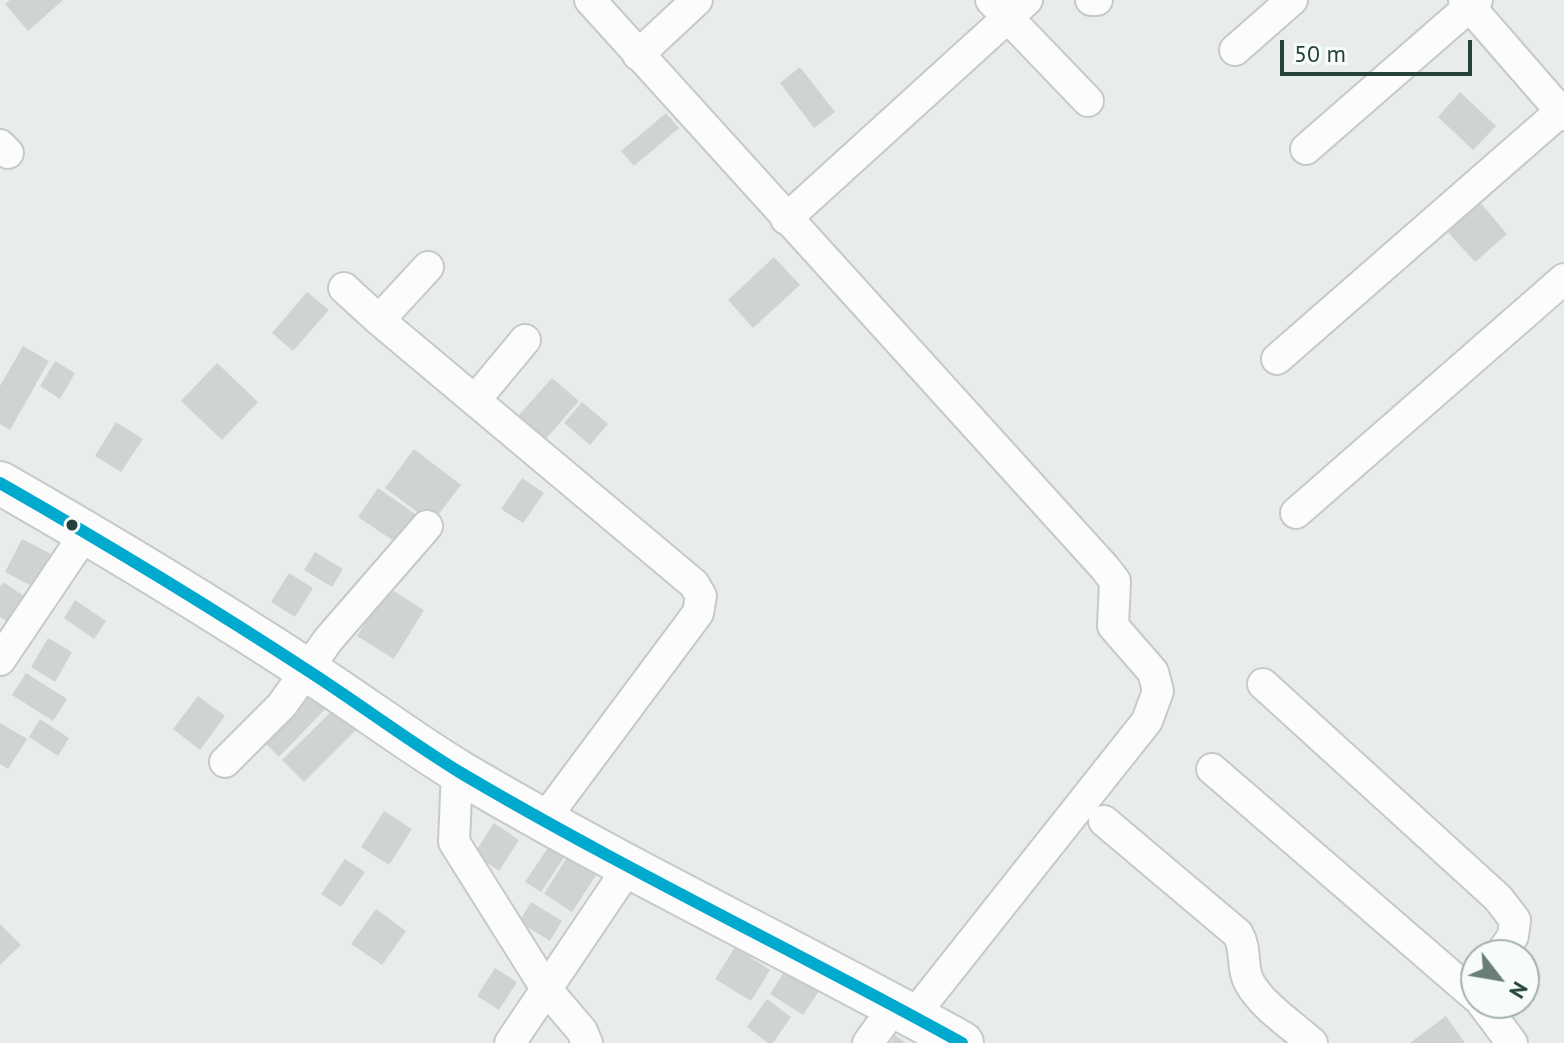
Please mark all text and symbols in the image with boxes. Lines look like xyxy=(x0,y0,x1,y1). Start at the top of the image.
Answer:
scale bar xyxy=(1284,24,1476,74)
text: 50 m xyxy=(1294,38,1346,69)
unlabelled marker xyxy=(64,517,80,533)
north arrow xyxy=(1460,939,1540,1019)
text: N xyxy=(1503,977,1535,1004)

